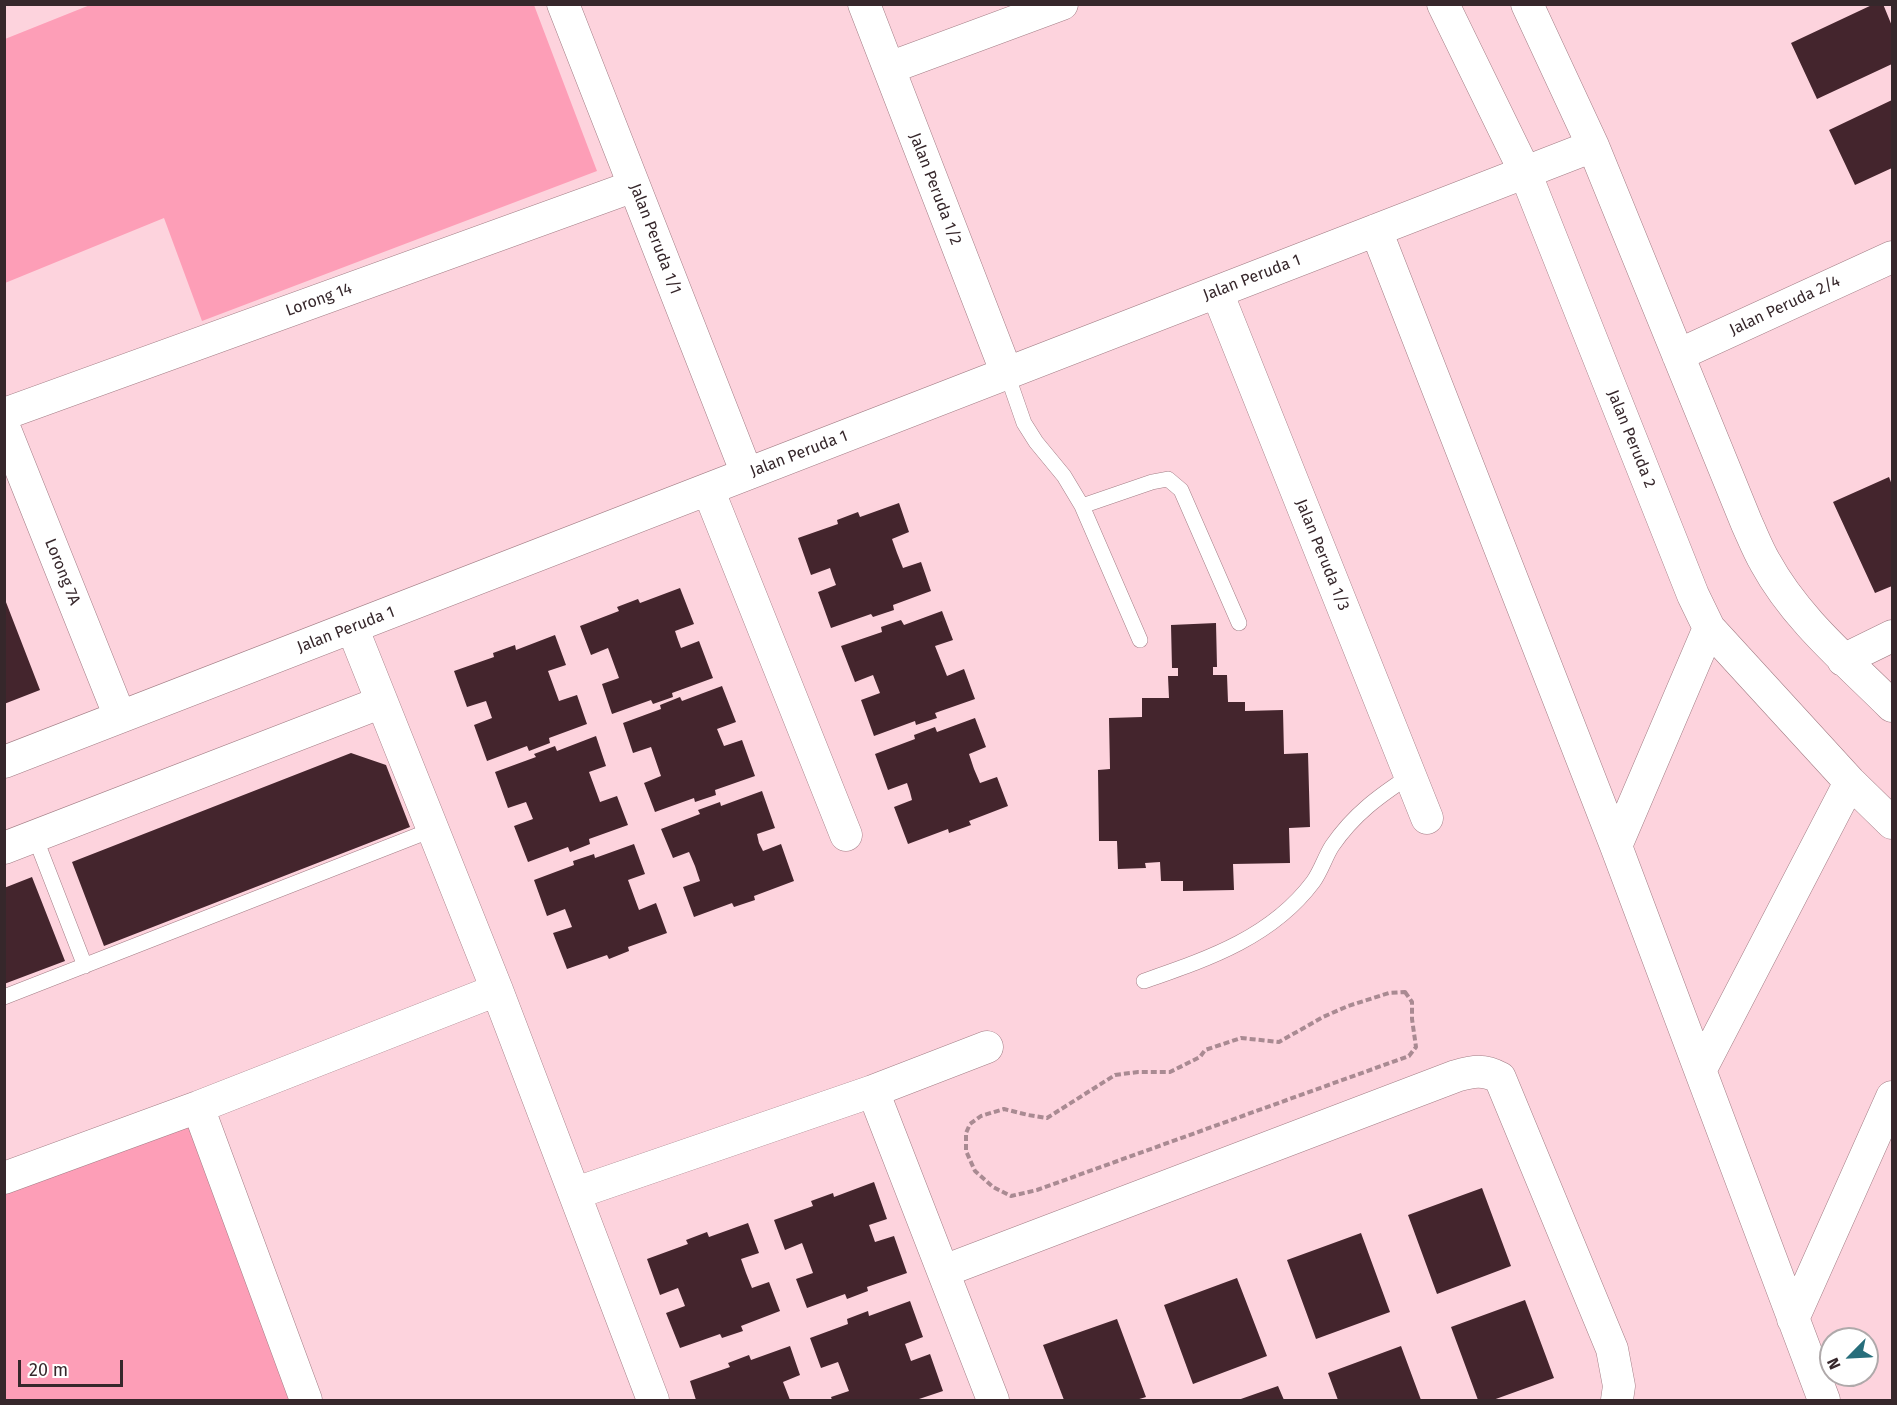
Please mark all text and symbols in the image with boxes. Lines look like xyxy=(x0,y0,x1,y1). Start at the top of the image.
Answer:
street label: Jalan Peruda 1/2 xyxy=(905,130,965,248)
street label: Jalan Peruda 1/1 xyxy=(625,181,685,297)
street label: Jalan Peruda 1 xyxy=(1201,251,1303,305)
street label: Jalan Peruda 2/4 xyxy=(1727,272,1843,340)
street label: Lorong 14 xyxy=(283,279,355,321)
street label: Jalan Peruda 2 xyxy=(1603,387,1659,491)
street label: Jalan Peruda 1 xyxy=(748,427,850,481)
street label: Jalan Peruda 1/3 xyxy=(1291,496,1353,614)
street label: Lorong 7A xyxy=(40,536,84,608)
street label: Jalan Peruda 1 xyxy=(295,603,397,657)
north arrow xyxy=(1819,1327,1879,1387)
scale bar xyxy=(21,1348,126,1386)
text: N xyxy=(1823,1355,1845,1372)
text: 20 m xyxy=(29,1359,68,1381)

